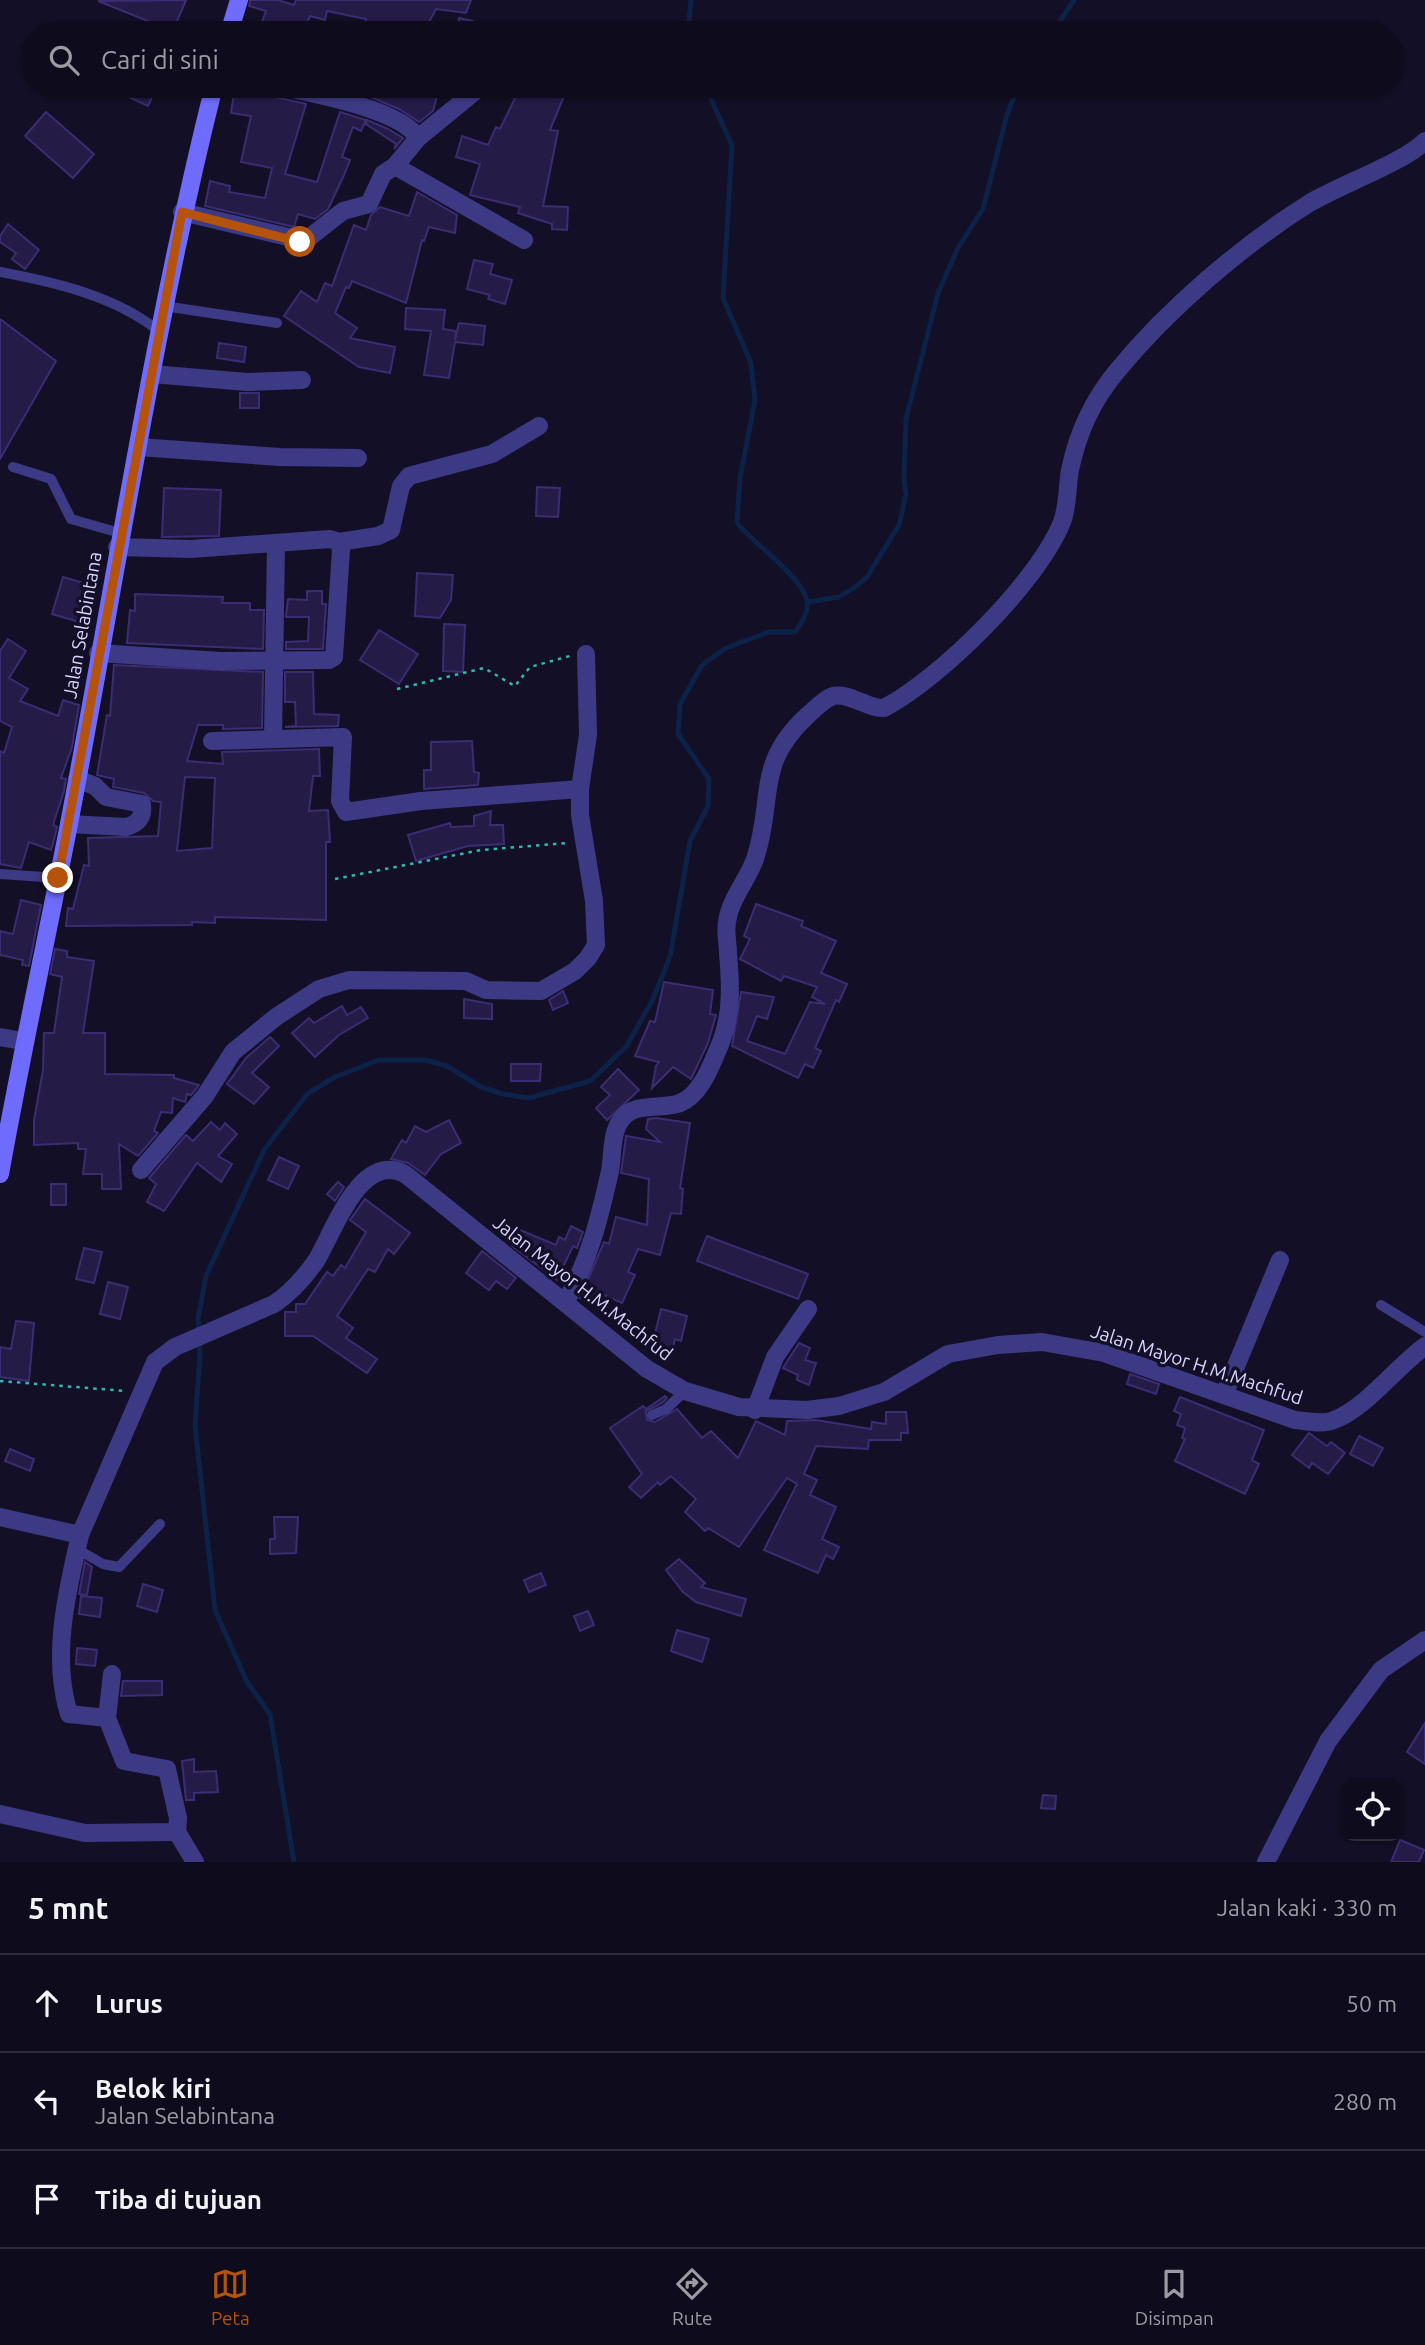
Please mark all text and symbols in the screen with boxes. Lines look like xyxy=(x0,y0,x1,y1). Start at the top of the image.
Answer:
search box xyxy=(21,21,1404,98)
icon: search xyxy=(45,41,83,79)
text: Cari di sini xyxy=(101,45,219,74)
route start xyxy=(284,226,315,257)
street label: Jalan Selabintana xyxy=(58,550,106,700)
route end xyxy=(42,862,73,893)
street label: Jalan Mayor H.M.Machfud xyxy=(489,1211,677,1365)
street label: Jalan Mayor H.M.Machfud xyxy=(1088,1319,1306,1409)
map controls xyxy=(1341,1778,1404,1841)
button: locate xyxy=(1341,1778,1404,1841)
text: 5 mnt xyxy=(28,1891,108,1925)
text: Jalan kaki · 330 m xyxy=(1217,1895,1397,1920)
icon: ahead xyxy=(28,1984,66,2022)
text: Lurus xyxy=(95,1989,163,2018)
text: 50 m xyxy=(1346,1991,1397,2016)
text: Belok kiri xyxy=(95,2074,211,2103)
icon: left xyxy=(28,2082,66,2120)
text: 280 m xyxy=(1333,2089,1397,2114)
text: Jalan Selabintana xyxy=(95,2103,275,2128)
icon: arrive xyxy=(28,2180,66,2218)
text: Tiba di tujuan xyxy=(95,2185,262,2214)
tab: Peta xyxy=(211,2265,250,2329)
tab: Rute xyxy=(672,2265,713,2329)
tab: Disimpan xyxy=(1135,2265,1214,2329)

